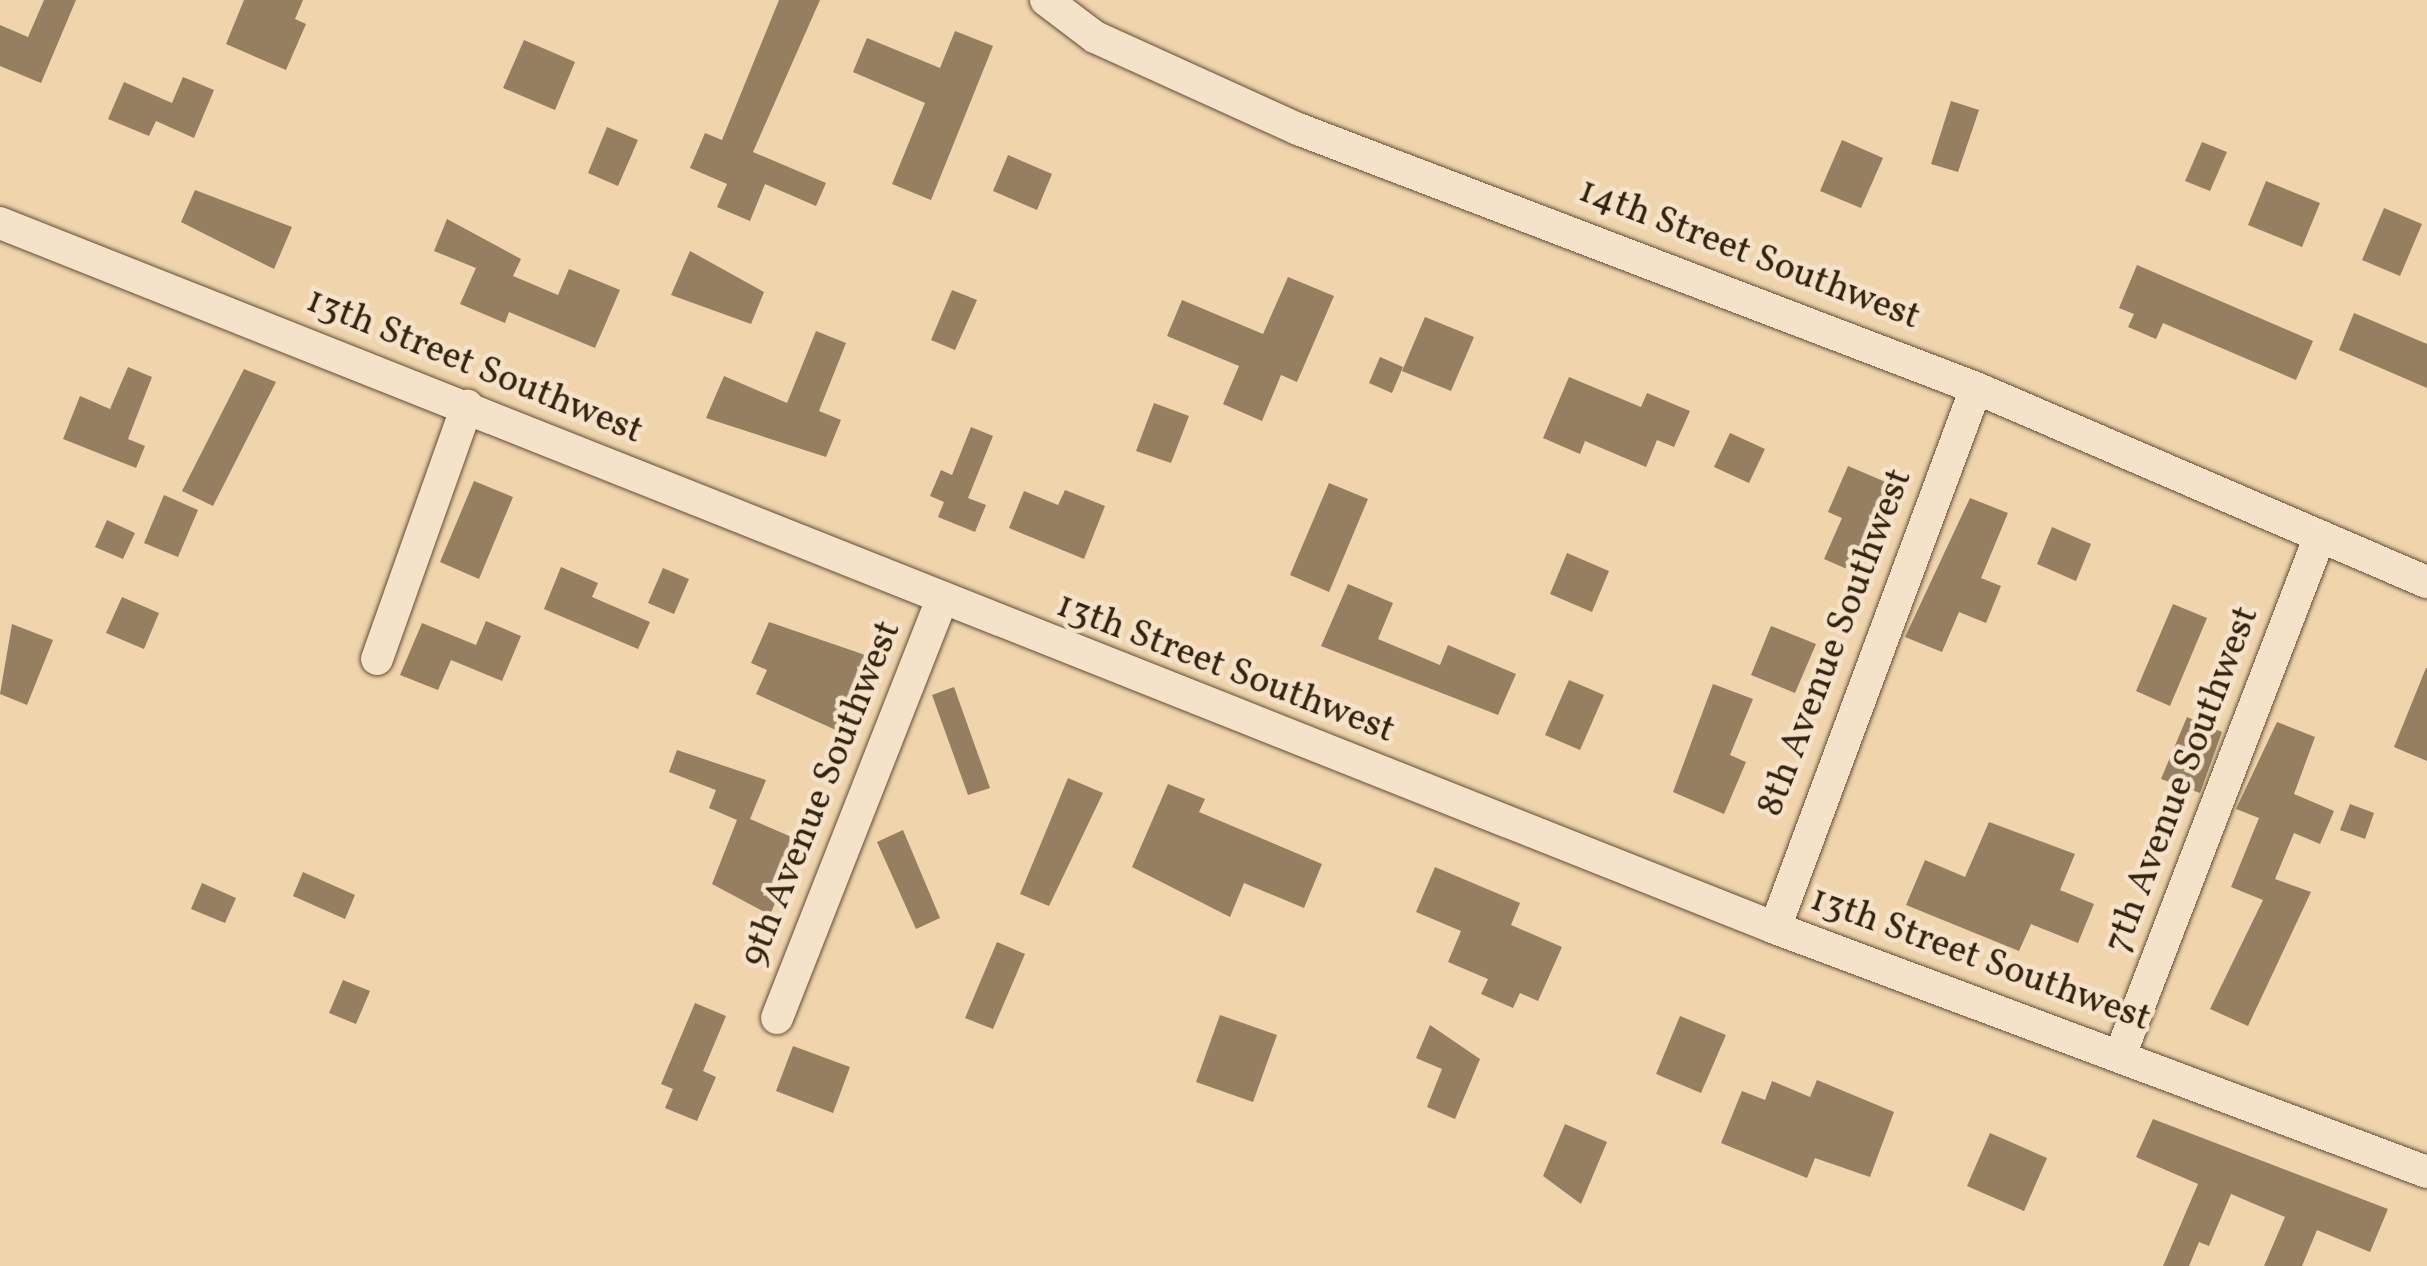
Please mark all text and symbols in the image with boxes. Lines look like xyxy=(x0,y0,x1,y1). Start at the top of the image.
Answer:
street label: 14th Street Southwest xyxy=(1572,169,1926,341)
street label: 13th Street Southwest xyxy=(299,279,649,455)
street label: 8th Avenue Southwest xyxy=(1749,463,1923,823)
street label: 13th Street Southwest xyxy=(1049,583,1401,755)
street label: 7th Avenue Southwest xyxy=(2096,600,2270,960)
street label: 9th Avenue Southwest xyxy=(732,614,912,974)
street label: 13th Street Southwest xyxy=(1804,877,2156,1043)

